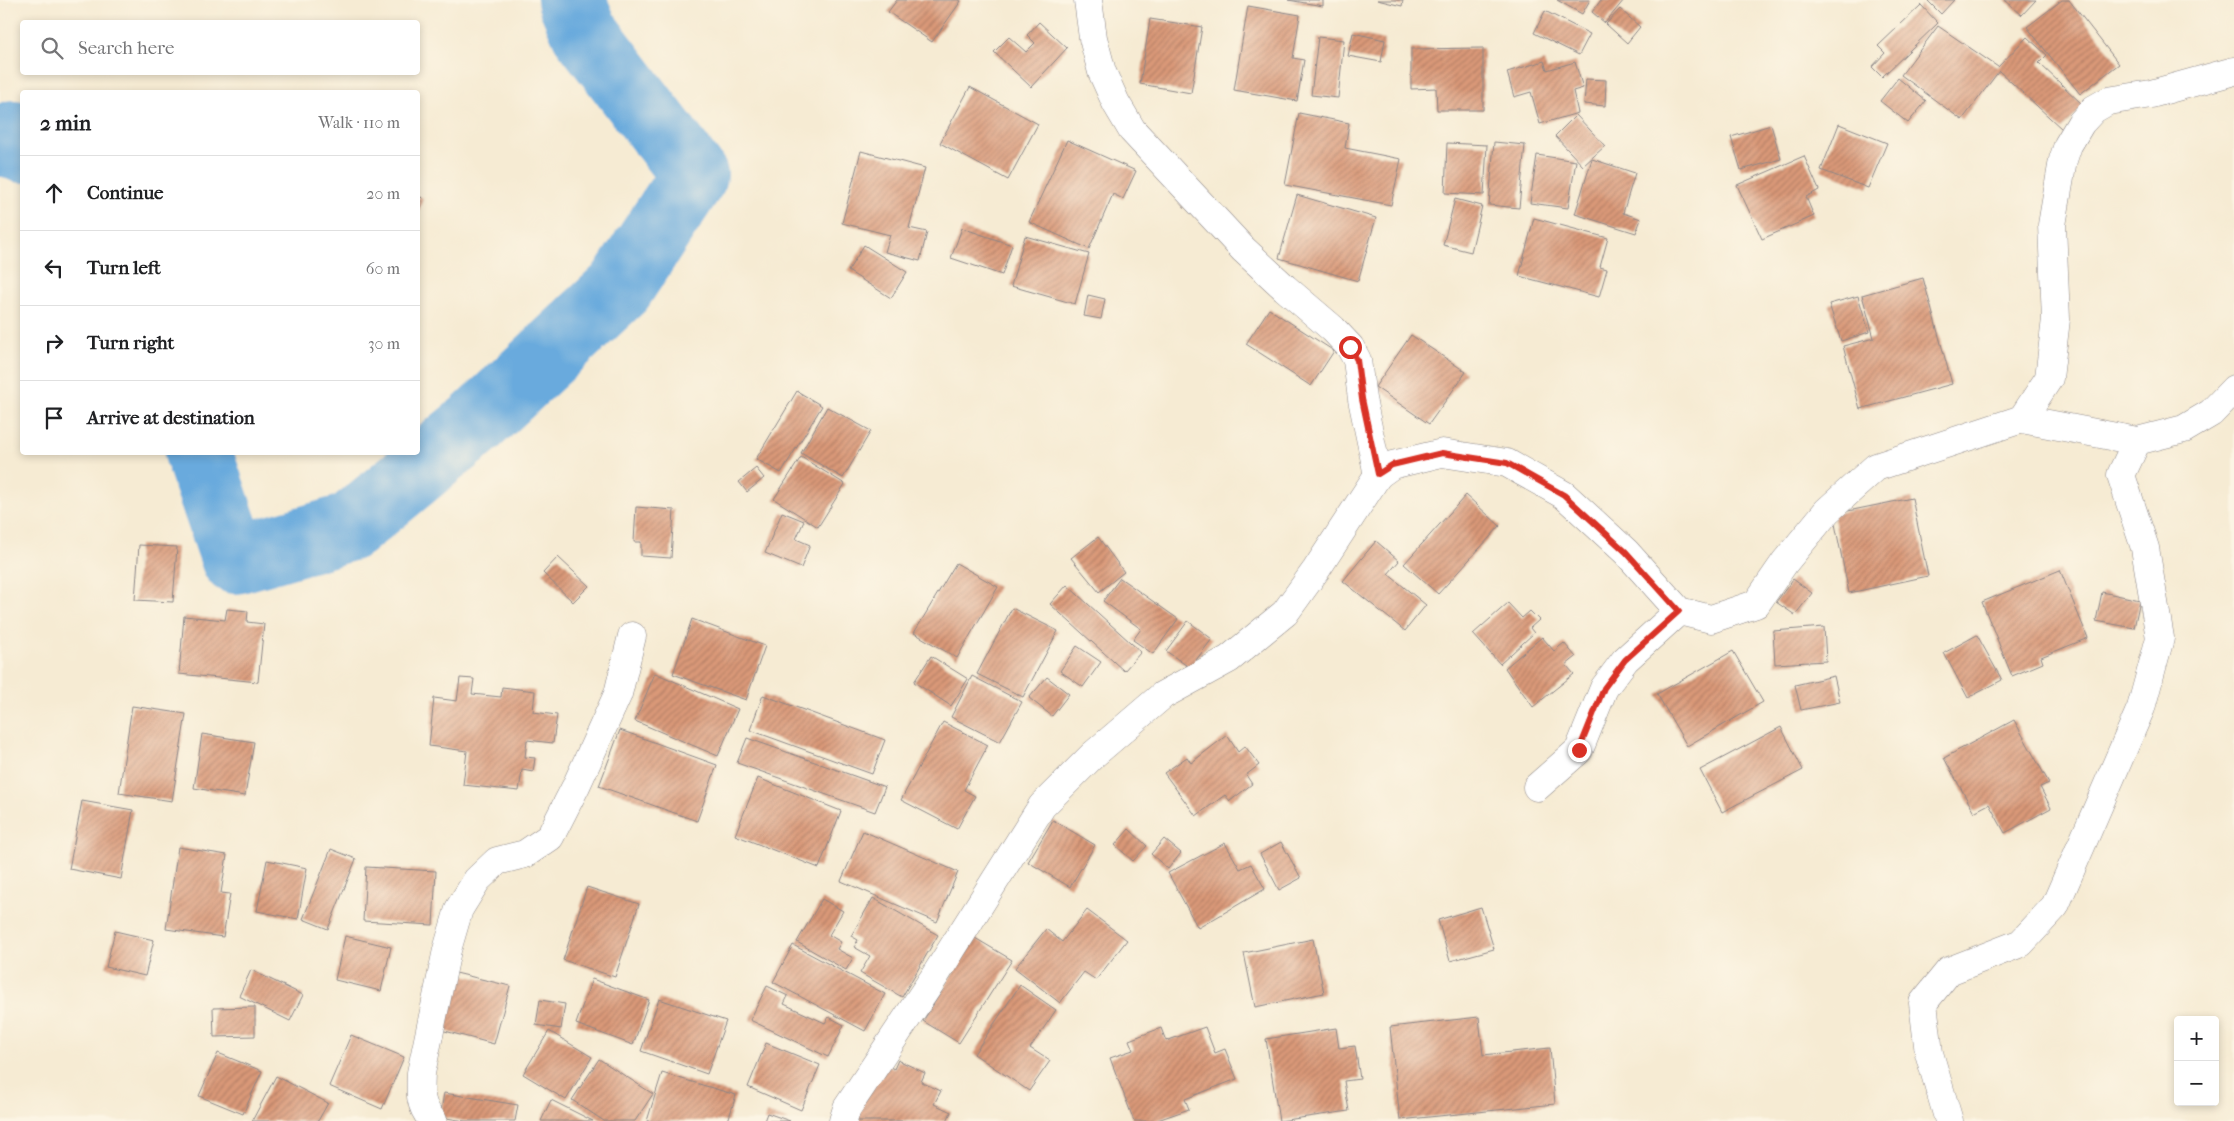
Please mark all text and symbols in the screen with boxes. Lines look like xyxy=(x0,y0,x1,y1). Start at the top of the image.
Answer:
search box xyxy=(20,20,420,75)
icon: search xyxy=(38,34,66,62)
text: Search here xyxy=(78,37,174,59)
text: 2 min xyxy=(40,111,91,135)
text: Walk · 110 m xyxy=(318,113,400,132)
icon: ahead xyxy=(40,179,68,207)
text: Continue xyxy=(87,182,163,204)
text: 20 m xyxy=(366,184,400,203)
icon: left xyxy=(40,254,68,282)
text: Turn left xyxy=(87,257,161,279)
text: 60 m xyxy=(366,259,400,278)
icon: right xyxy=(40,329,68,357)
text: Turn right xyxy=(87,332,174,354)
text: 30 m xyxy=(368,334,400,353)
route start xyxy=(1339,336,1362,359)
icon: arrive xyxy=(40,404,68,432)
text: Arrive at destination xyxy=(87,407,255,429)
route end xyxy=(1568,739,1591,762)
map controls xyxy=(2174,1016,2219,1106)
button: + xyxy=(2174,1016,2219,1061)
button: − xyxy=(2174,1061,2219,1106)

